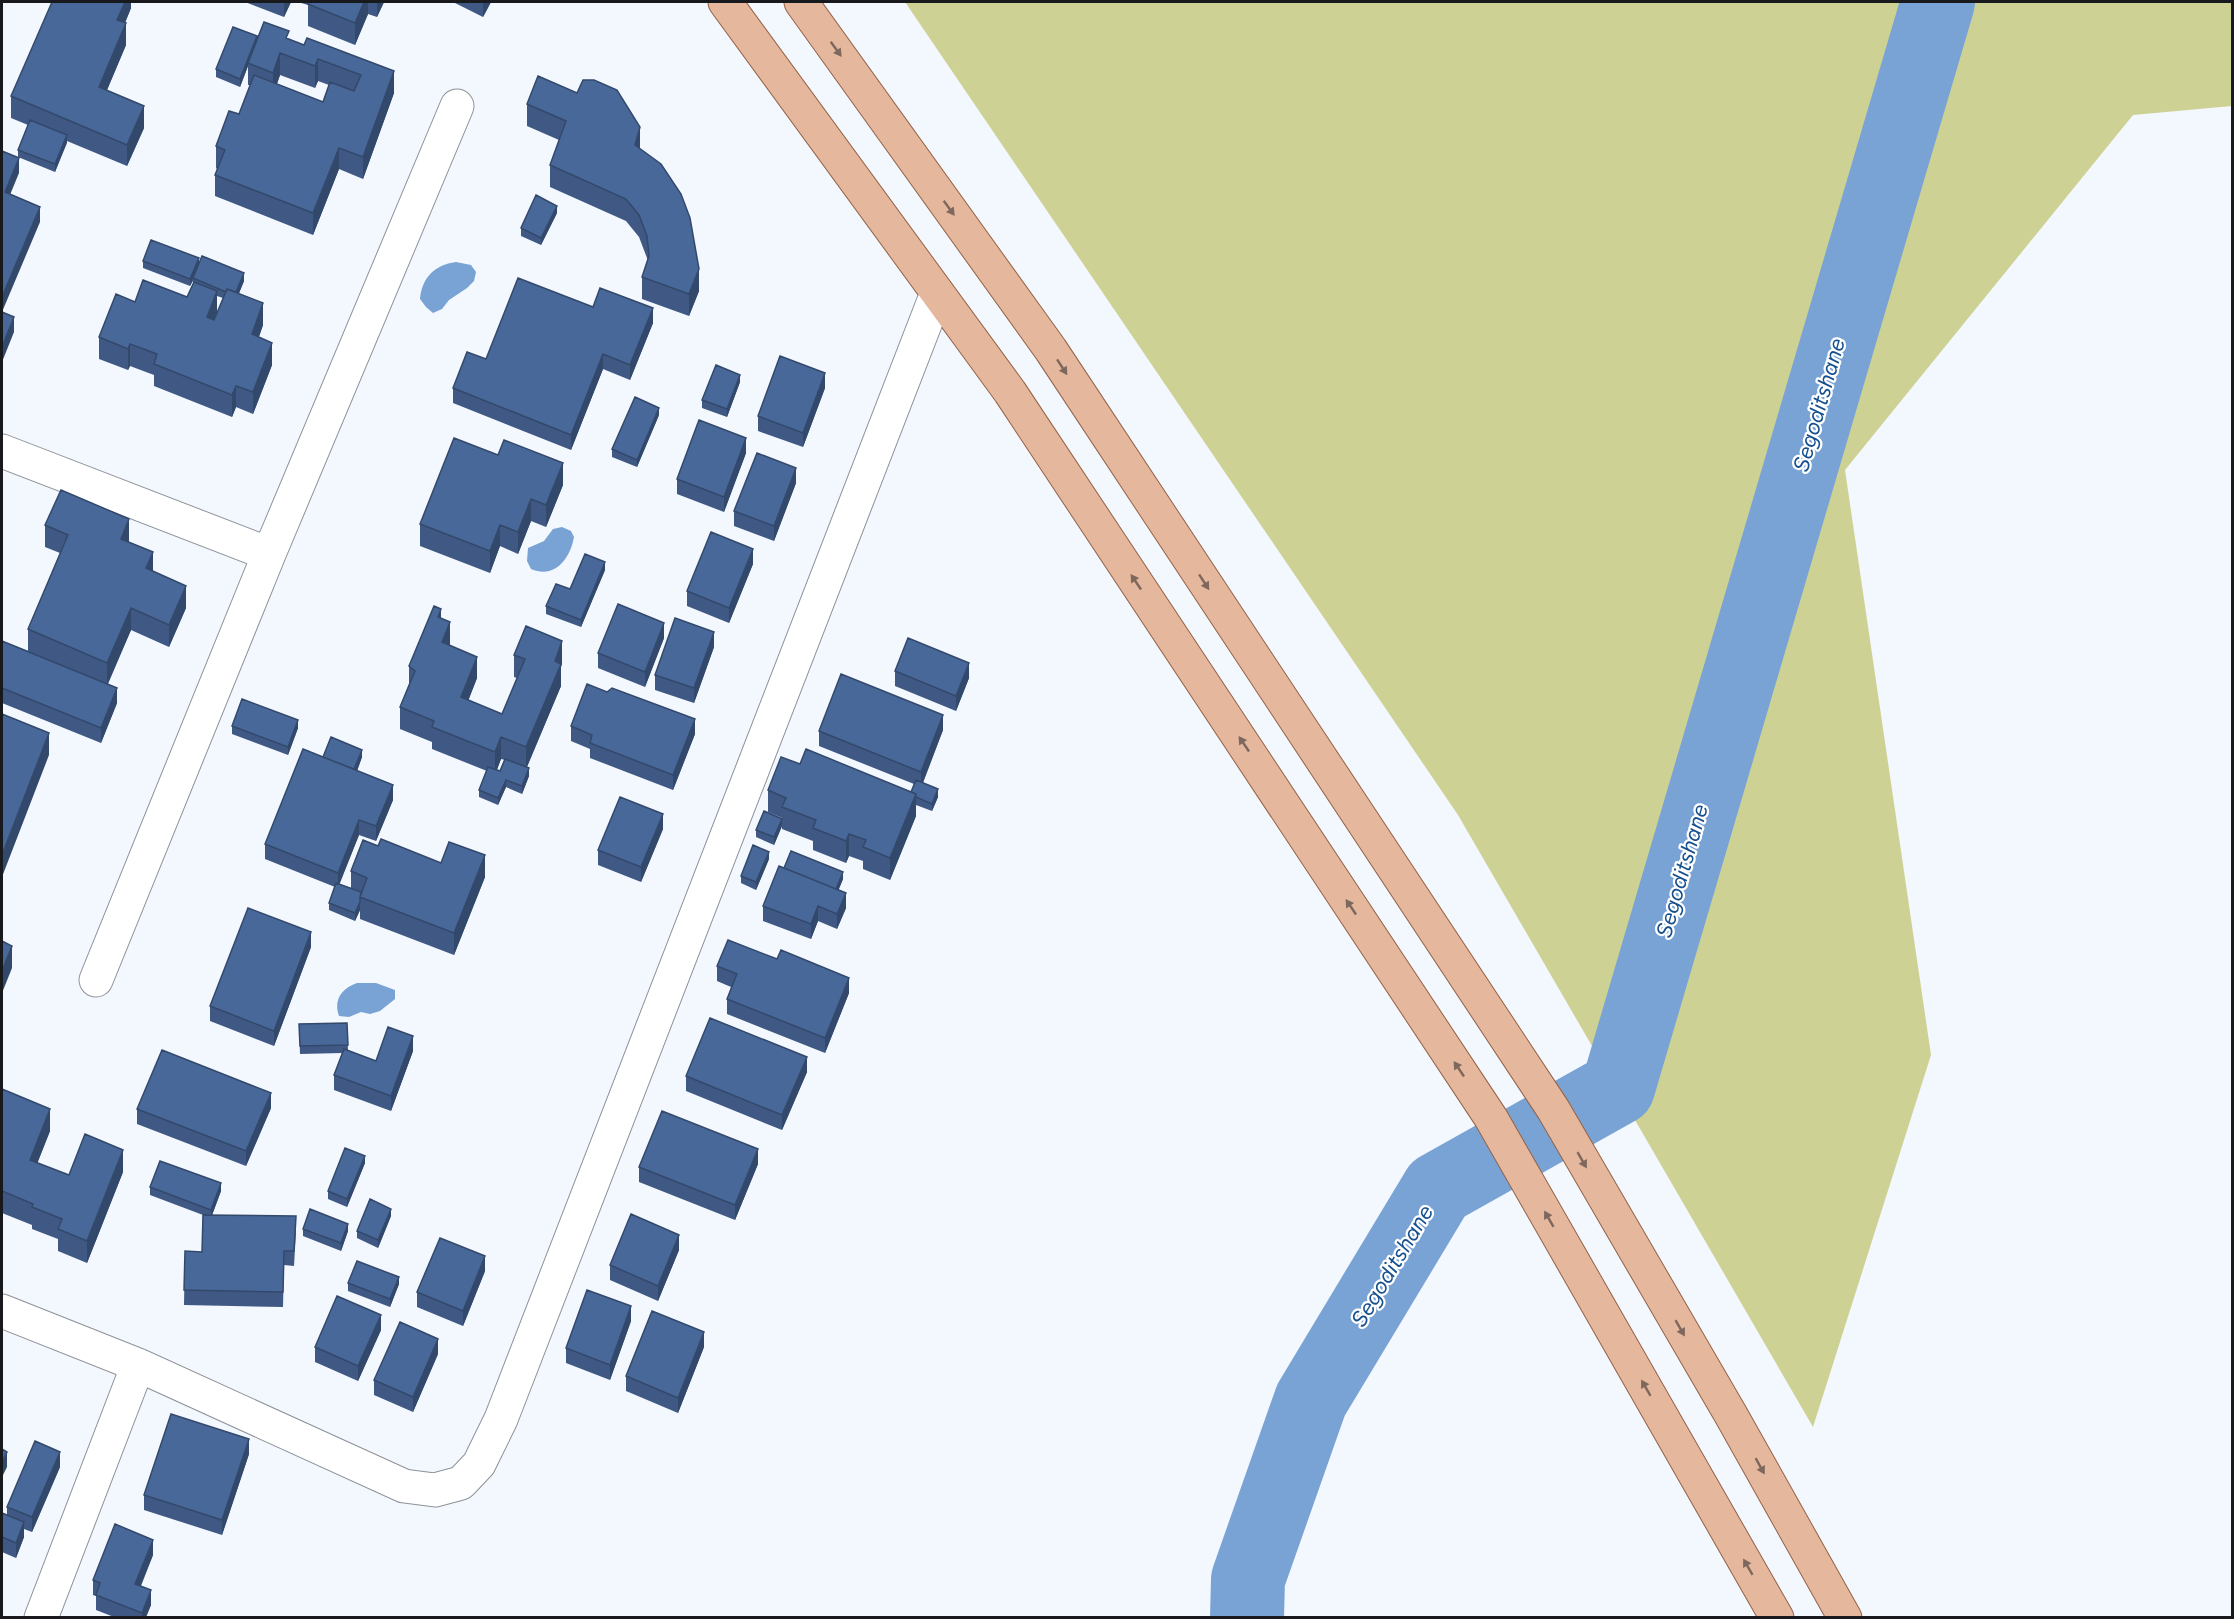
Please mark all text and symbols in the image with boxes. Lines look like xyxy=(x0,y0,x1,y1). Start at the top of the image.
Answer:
one-way arrow xyxy=(829,42,841,57)
one-way arrow xyxy=(943,199,955,215)
water label: Segoditshane xyxy=(1787,335,1851,475)
one-way arrow xyxy=(1056,358,1068,374)
one-way arrow xyxy=(1130,574,1142,590)
one-way arrow xyxy=(1198,574,1209,590)
one-way arrow xyxy=(1238,736,1249,752)
water label: Segoditshane xyxy=(1650,801,1714,941)
one-way arrow xyxy=(1346,898,1357,915)
one-way arrow xyxy=(1454,1061,1465,1077)
one-way arrow xyxy=(1577,1152,1588,1168)
water label: Segoditshane xyxy=(1345,1200,1439,1332)
one-way arrow xyxy=(1544,1210,1554,1227)
one-way arrow xyxy=(1675,1320,1686,1336)
one-way arrow xyxy=(1641,1380,1651,1397)
one-way arrow xyxy=(1754,1458,1765,1474)
one-way arrow xyxy=(1742,1559,1753,1575)

